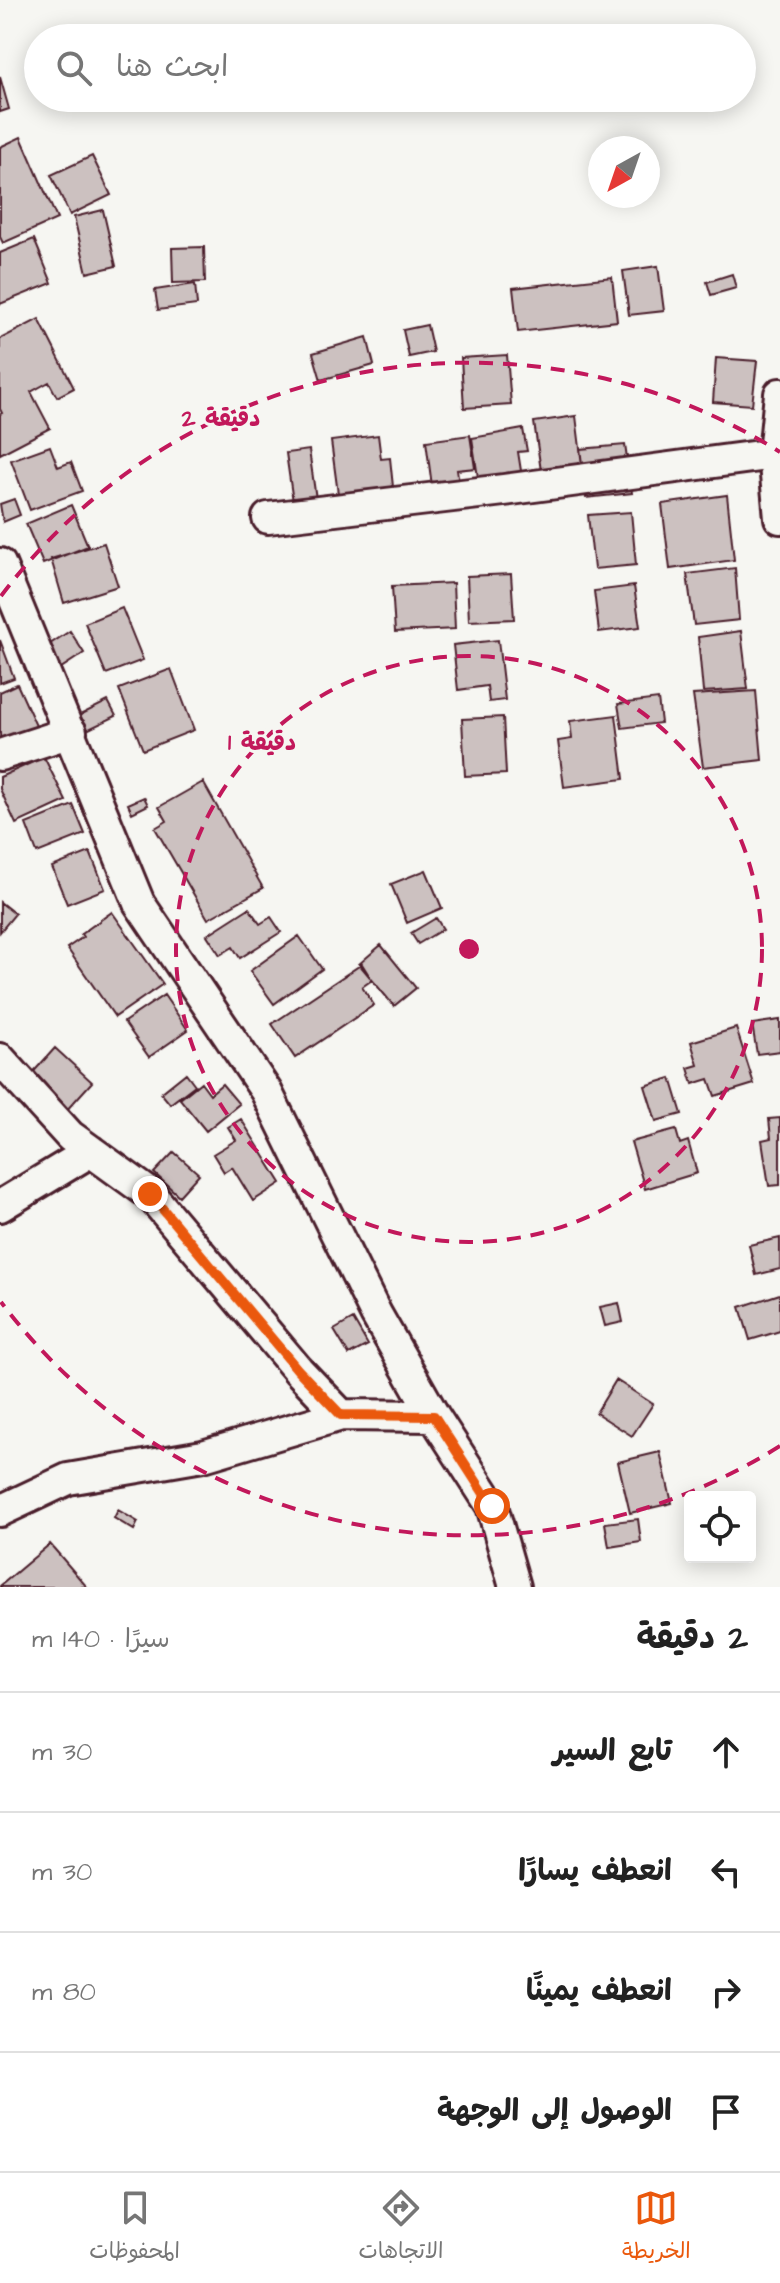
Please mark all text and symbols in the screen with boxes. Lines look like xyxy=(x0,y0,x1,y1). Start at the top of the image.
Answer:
search box xyxy=(24,24,756,112)
icon: search xyxy=(52,46,96,90)
text: ابحث هنا xyxy=(116,46,228,88)
north arrow xyxy=(588,136,660,208)
text: 2 دقيقة xyxy=(181,402,260,436)
text: 1 دقيقة xyxy=(228,726,296,760)
centre of rings xyxy=(455,935,483,963)
route end xyxy=(132,1176,168,1212)
route start xyxy=(474,1488,510,1524)
map controls xyxy=(684,1491,756,1563)
button: locate xyxy=(684,1491,756,1563)
text: 2 دقيقة xyxy=(636,1614,748,1662)
text: سيرًا · 140 m xyxy=(32,1621,170,1657)
text: تابع السير xyxy=(553,1730,672,1772)
icon: ahead xyxy=(704,1730,748,1774)
text: 30 m xyxy=(32,1734,92,1770)
text: انعطف يسارًا xyxy=(518,1850,672,1892)
icon: left xyxy=(704,1850,748,1894)
text: 30 m xyxy=(32,1854,92,1890)
text: انعطف يمينًا xyxy=(526,1970,672,2012)
icon: right xyxy=(704,1970,748,2014)
text: 80 m xyxy=(32,1974,96,2010)
text: الوصول إلى الوجهة xyxy=(437,2090,672,2132)
icon: arrive xyxy=(704,2090,748,2134)
tab: المحفوظات xyxy=(89,2186,180,2270)
tab: الاتجاهات xyxy=(359,2186,443,2270)
tab: الخريطة xyxy=(622,2186,691,2270)

